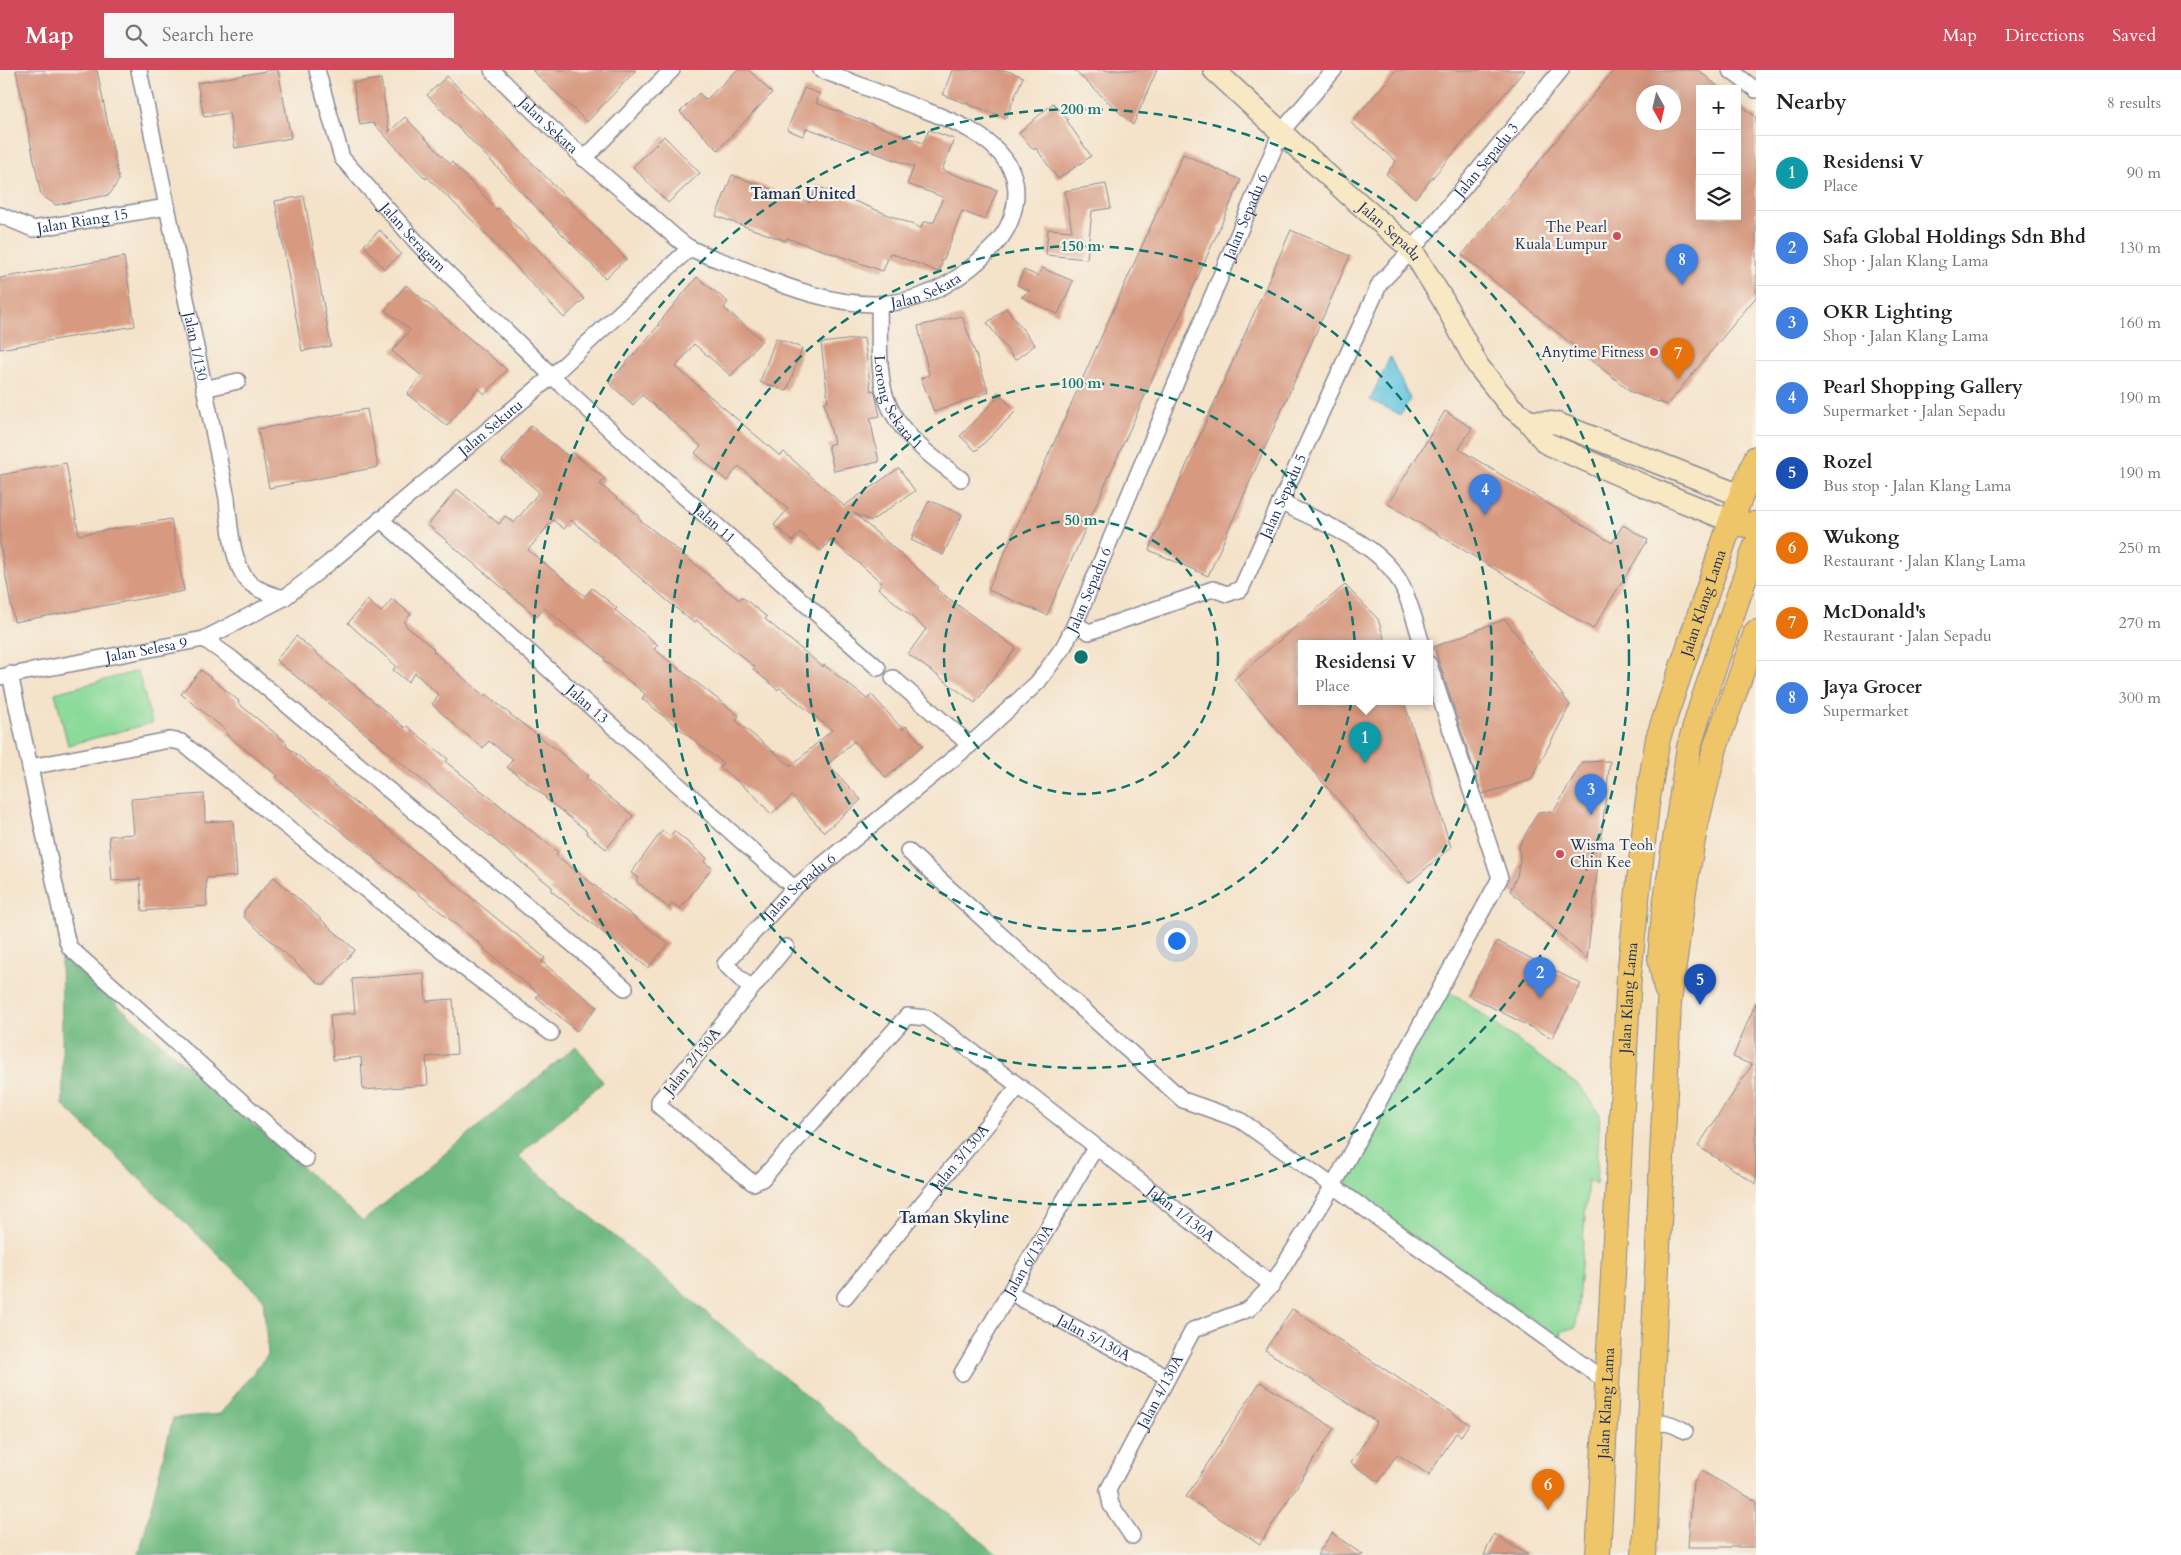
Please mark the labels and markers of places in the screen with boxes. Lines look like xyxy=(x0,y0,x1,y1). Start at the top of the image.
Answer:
place label: The Pearl Kuala Lumpur xyxy=(1515,217,1608,254)
marker: The Pearl Kuala Lumpur xyxy=(1611,230,1623,242)
pin: 8 xyxy=(1666,244,1698,285)
pin: 7 xyxy=(1662,338,1694,379)
place label: Anytime Fitness xyxy=(1542,342,1644,362)
marker: Anytime Fitness xyxy=(1648,346,1660,358)
pin: 4 xyxy=(1469,474,1501,515)
centre of rings xyxy=(1072,648,1090,666)
pin: 1 xyxy=(1349,722,1381,763)
pin: 3 xyxy=(1575,774,1607,815)
place label: Wisma Teoh Chin Kee xyxy=(1569,835,1654,872)
marker: Wisma Teoh Chin Kee xyxy=(1554,848,1566,860)
pin: 2 xyxy=(1524,957,1556,998)
pin: 5 xyxy=(1684,964,1716,1005)
pin: 6 xyxy=(1532,1469,1564,1510)

